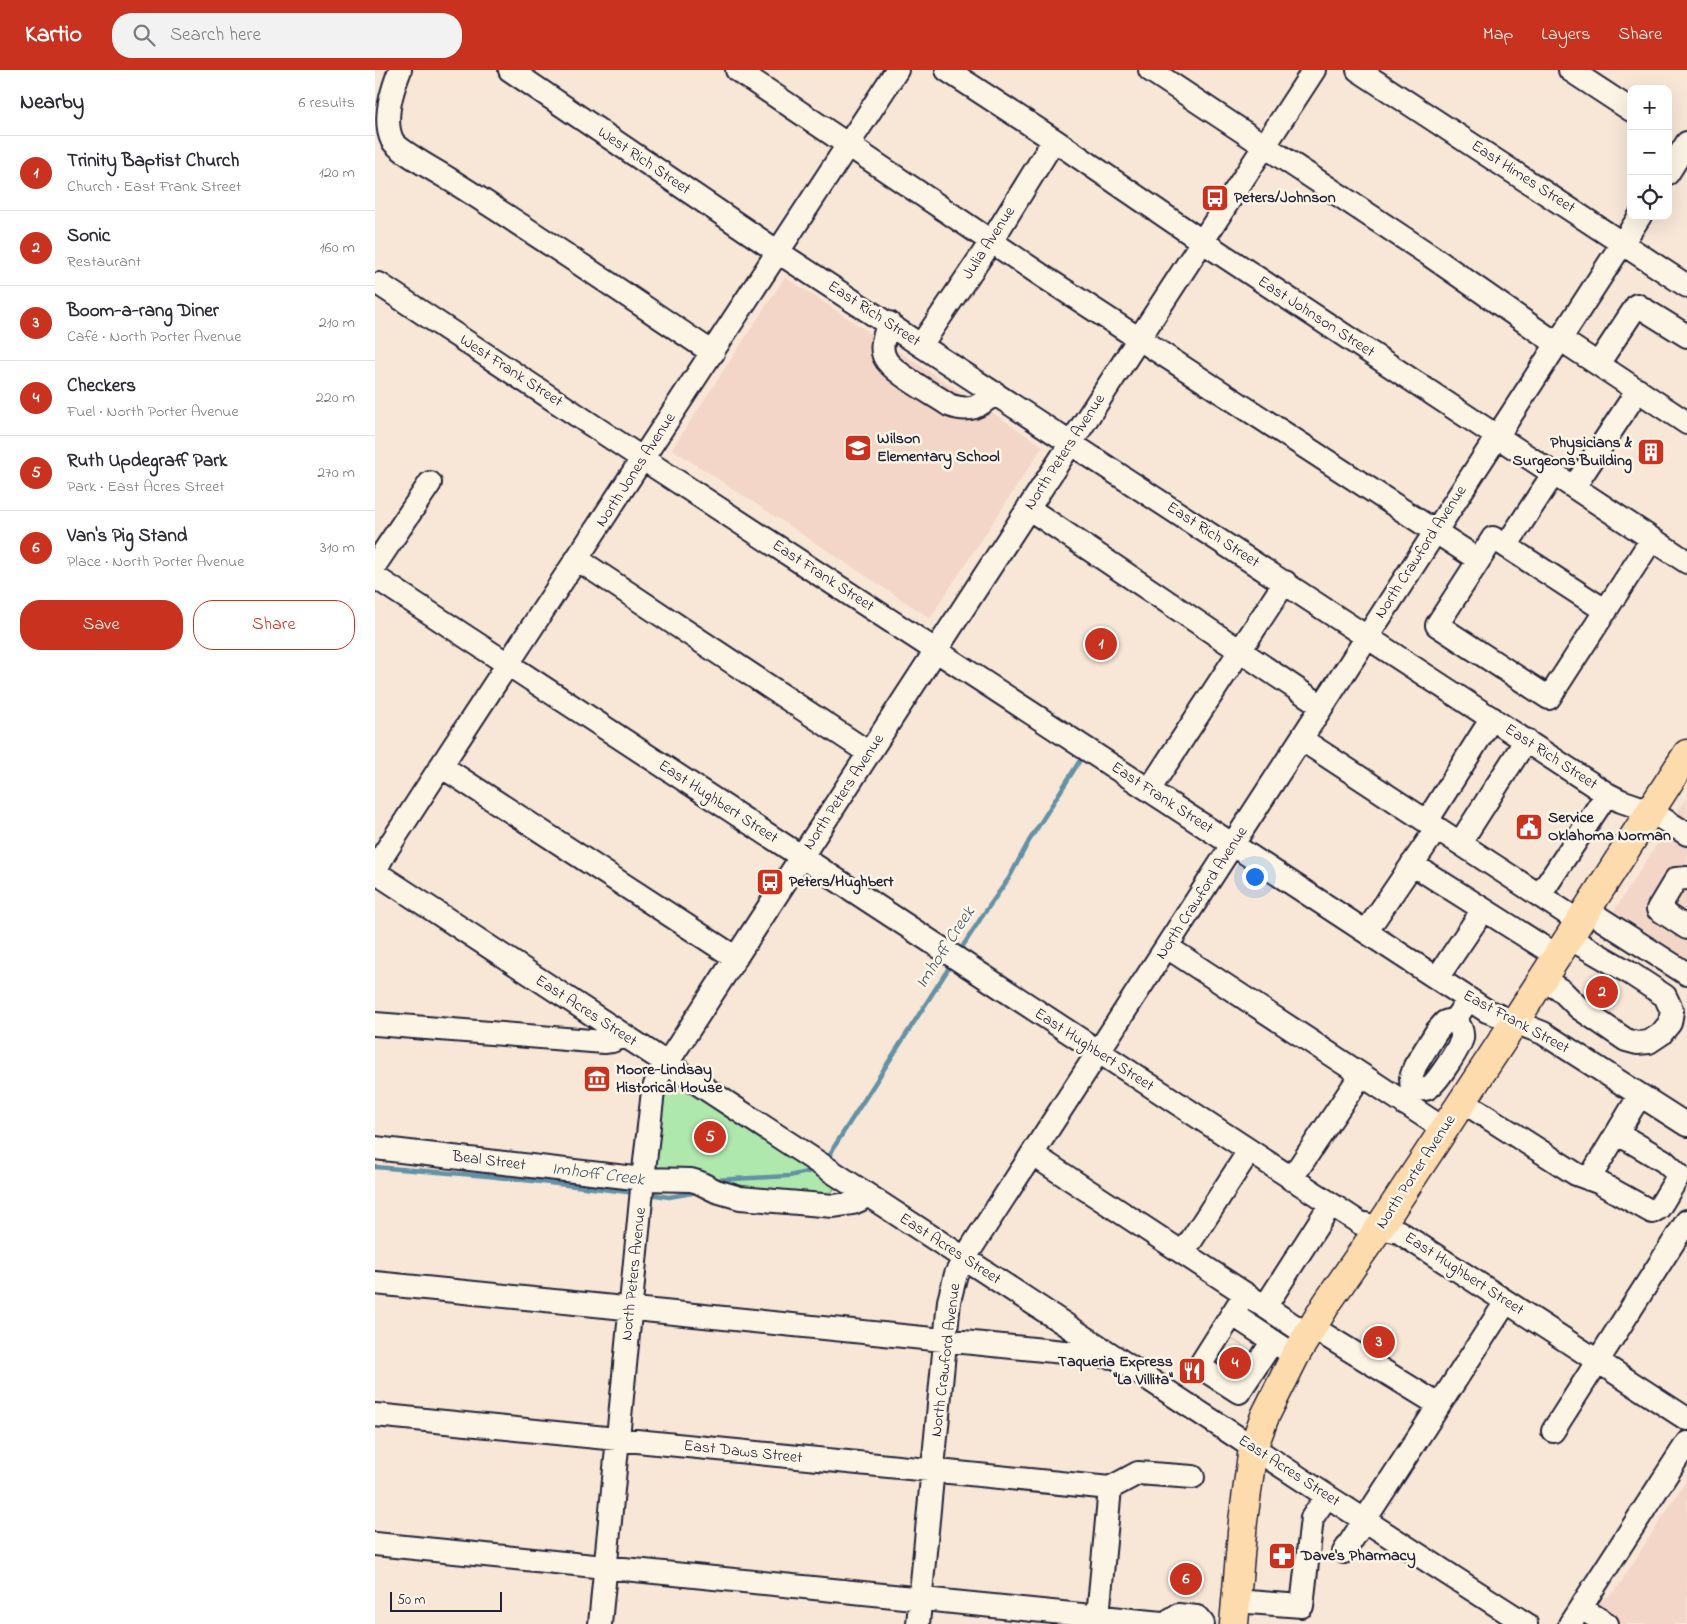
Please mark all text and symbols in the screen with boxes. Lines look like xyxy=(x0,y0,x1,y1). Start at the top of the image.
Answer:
search box xyxy=(112,13,462,58)
text: Kartio xyxy=(25,18,82,53)
icon: search xyxy=(130,21,158,49)
text: Search here xyxy=(170,22,261,49)
text: Map xyxy=(1483,22,1513,48)
text: Layers xyxy=(1541,22,1591,48)
text: Share xyxy=(1619,22,1662,48)
map controls xyxy=(1627,85,1672,220)
button: + xyxy=(1627,85,1672,130)
text: Nearby xyxy=(20,88,84,118)
text: 6 results xyxy=(298,91,355,115)
street label: West Rich Street xyxy=(593,121,696,201)
button: − xyxy=(1627,130,1672,175)
street label: East Himes Street xyxy=(1466,134,1580,220)
text: Trinity Baptist Church xyxy=(67,148,239,175)
text: 1 xyxy=(33,161,39,185)
text: 120 m xyxy=(319,161,355,185)
text: Church · East Frank Street xyxy=(67,175,241,199)
button: locate xyxy=(1627,175,1672,220)
bus stop icon: Peters/Johnson xyxy=(1200,183,1230,213)
place label: Peters/Johnson xyxy=(1234,186,1336,210)
street label: Julia Avenue xyxy=(956,201,1022,284)
text: Sonic xyxy=(67,223,110,250)
text: 2 xyxy=(32,236,40,260)
text: 160 m xyxy=(320,236,355,260)
text: Restaurant xyxy=(67,250,141,274)
street label: East Johnson Street xyxy=(1253,270,1380,364)
street label: East Rich Street xyxy=(823,275,926,353)
text: Boom-a-rang Diner xyxy=(67,298,219,325)
text: 3 xyxy=(33,311,39,335)
text: 210 m xyxy=(319,311,355,335)
text: Café · North Porter Avenue xyxy=(67,325,241,349)
street label: West Frank Street xyxy=(455,329,568,414)
text: Checkers xyxy=(67,373,136,400)
text: 4 xyxy=(33,386,39,410)
text: 220 m xyxy=(316,386,355,410)
street label: North Peters Avenue xyxy=(1018,389,1112,515)
text: Fuel · North Porter Avenue xyxy=(67,400,239,424)
street label: North Jones Avenue xyxy=(590,407,683,532)
place label: Wilson Elementary School xyxy=(877,427,1000,470)
place label: Physicians & Surgeons Building xyxy=(1513,431,1633,474)
school or university icon: Wilson Elementary School xyxy=(843,433,873,463)
building icon: Physicians & Surgeons Building xyxy=(1636,437,1666,467)
text: Ruth Updegraff Park xyxy=(67,448,227,475)
text: 5 xyxy=(31,461,41,485)
text: 270 m xyxy=(317,461,355,485)
text: Park · East Acres Street xyxy=(67,475,225,499)
street label: North Crawford Avenue xyxy=(1369,480,1474,623)
street label: East Rich Street xyxy=(1162,496,1265,574)
text: Van's Pig Stand xyxy=(67,523,187,550)
street label: East Frank Street xyxy=(767,534,879,618)
text: 6 xyxy=(32,536,40,560)
text: 310 m xyxy=(320,536,355,560)
text: Place · North Porter Avenue xyxy=(67,550,244,574)
button: Save xyxy=(20,600,183,650)
button: Share xyxy=(193,600,355,650)
pin: 1 xyxy=(1085,625,1117,663)
street label: East Rich Street xyxy=(1500,718,1603,796)
street label: North Peters Avenue xyxy=(797,729,891,855)
street label: East Hughbert Street xyxy=(653,754,783,850)
street label: East Frank Street xyxy=(1106,756,1218,840)
place label: Service Oklahoma Norman xyxy=(1548,806,1671,848)
public building icon: Service Oklahoma Norman xyxy=(1514,812,1544,842)
street label: North Crawford Avenue xyxy=(1150,821,1255,964)
your location xyxy=(1242,864,1268,890)
bus stop icon: Peters/Hughbert xyxy=(755,867,785,897)
place label: Peters/Hughbert xyxy=(789,870,894,895)
water label: Imhoff Creek xyxy=(910,901,983,994)
street label: East Acres Street xyxy=(530,969,642,1053)
pin: 2 xyxy=(1586,973,1618,1011)
street label: East Frank Street xyxy=(1458,984,1574,1061)
street label: East Hughbert Street xyxy=(1029,1002,1159,1098)
place label: Moore-Lindsay Historical House xyxy=(616,1058,723,1100)
museum icon: Moore-Lindsay Historical House xyxy=(582,1064,612,1094)
street label: North Porter Avenue xyxy=(1370,1109,1462,1234)
pin: 5 xyxy=(694,1118,726,1156)
street label: Beal Street xyxy=(450,1144,528,1177)
water label: Imhoff Creek xyxy=(550,1156,647,1194)
street label: North Peters Avenue xyxy=(615,1205,653,1342)
street label: East Acres Street xyxy=(894,1207,1006,1291)
street label: East Hughbert Street xyxy=(1399,1226,1529,1322)
street label: North Crawford Avenue xyxy=(925,1281,967,1438)
pin: 3 xyxy=(1363,1323,1395,1361)
pin: 4 xyxy=(1219,1344,1251,1382)
place label: Taqueria Express "La Villita" xyxy=(1058,1350,1173,1392)
restaurant icon: Taqueria Express "La Villita" xyxy=(1177,1356,1207,1386)
street label: East Acres Street xyxy=(1233,1429,1345,1513)
street label: East Daws Street xyxy=(682,1434,804,1470)
pharmacy icon: Dave's Pharmacy xyxy=(1267,1541,1297,1571)
place label: Dave's Pharmacy xyxy=(1300,1544,1416,1569)
pin: 6 xyxy=(1170,1560,1202,1598)
scale bar xyxy=(390,1589,503,1612)
text: 50 m xyxy=(397,1590,425,1611)

